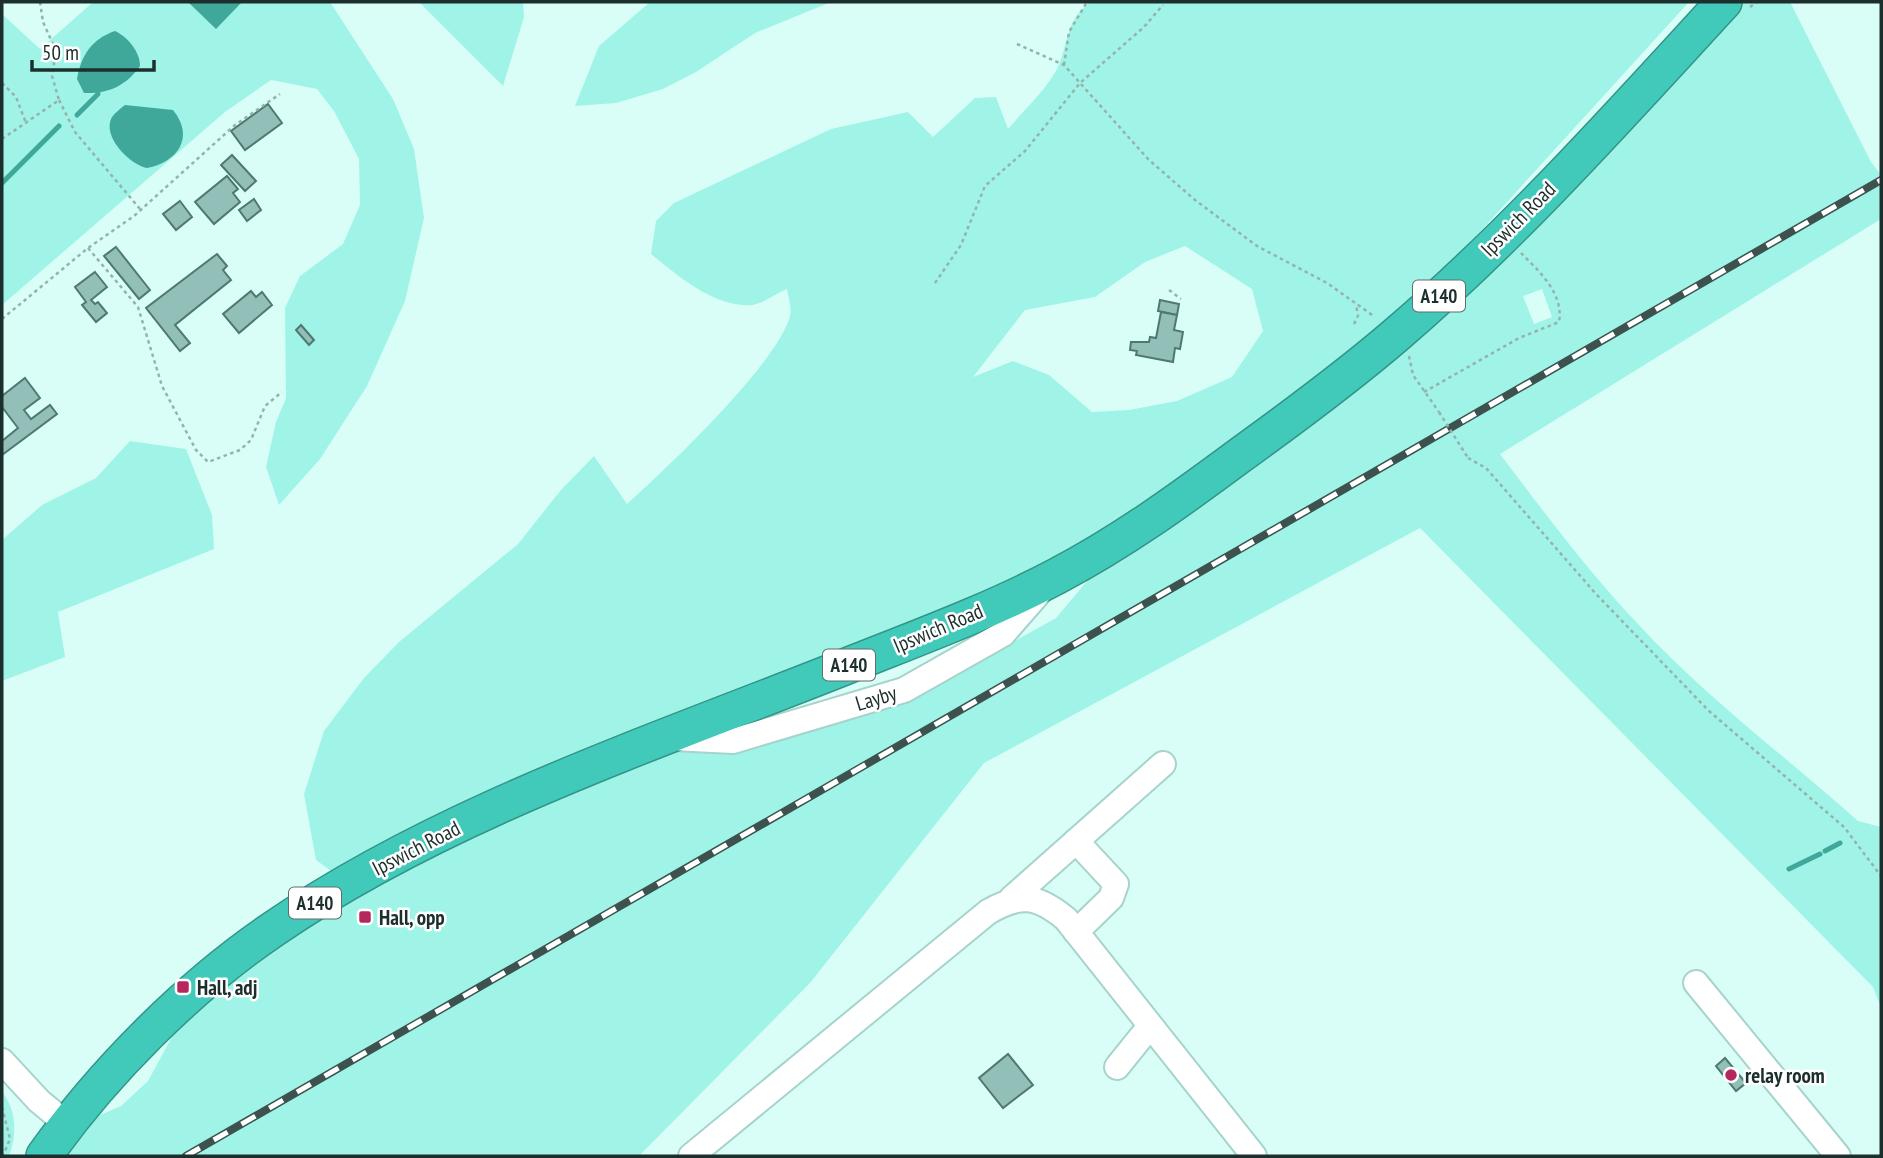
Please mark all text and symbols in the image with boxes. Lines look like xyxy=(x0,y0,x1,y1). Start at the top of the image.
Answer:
scale bar xyxy=(32,28,154,72)
text: 50 m xyxy=(42,39,79,66)
street label: Ipswich Road xyxy=(1475,176,1561,262)
road number: A140 xyxy=(1413,280,1465,312)
street label: Ipswich Road xyxy=(889,597,987,659)
road number: A140 xyxy=(823,650,875,680)
street label: Layby xyxy=(852,679,900,717)
street label: Ipswich Road xyxy=(368,814,464,882)
road number: A140 xyxy=(289,888,341,918)
place label: Hall, opp xyxy=(379,904,445,931)
marker: Hall, opp xyxy=(357,909,373,925)
place label: Hall, adj xyxy=(197,974,257,1001)
marker: Hall, adj xyxy=(175,979,191,995)
place label: relay room xyxy=(1745,1062,1825,1089)
marker: relay room xyxy=(1723,1067,1739,1083)

